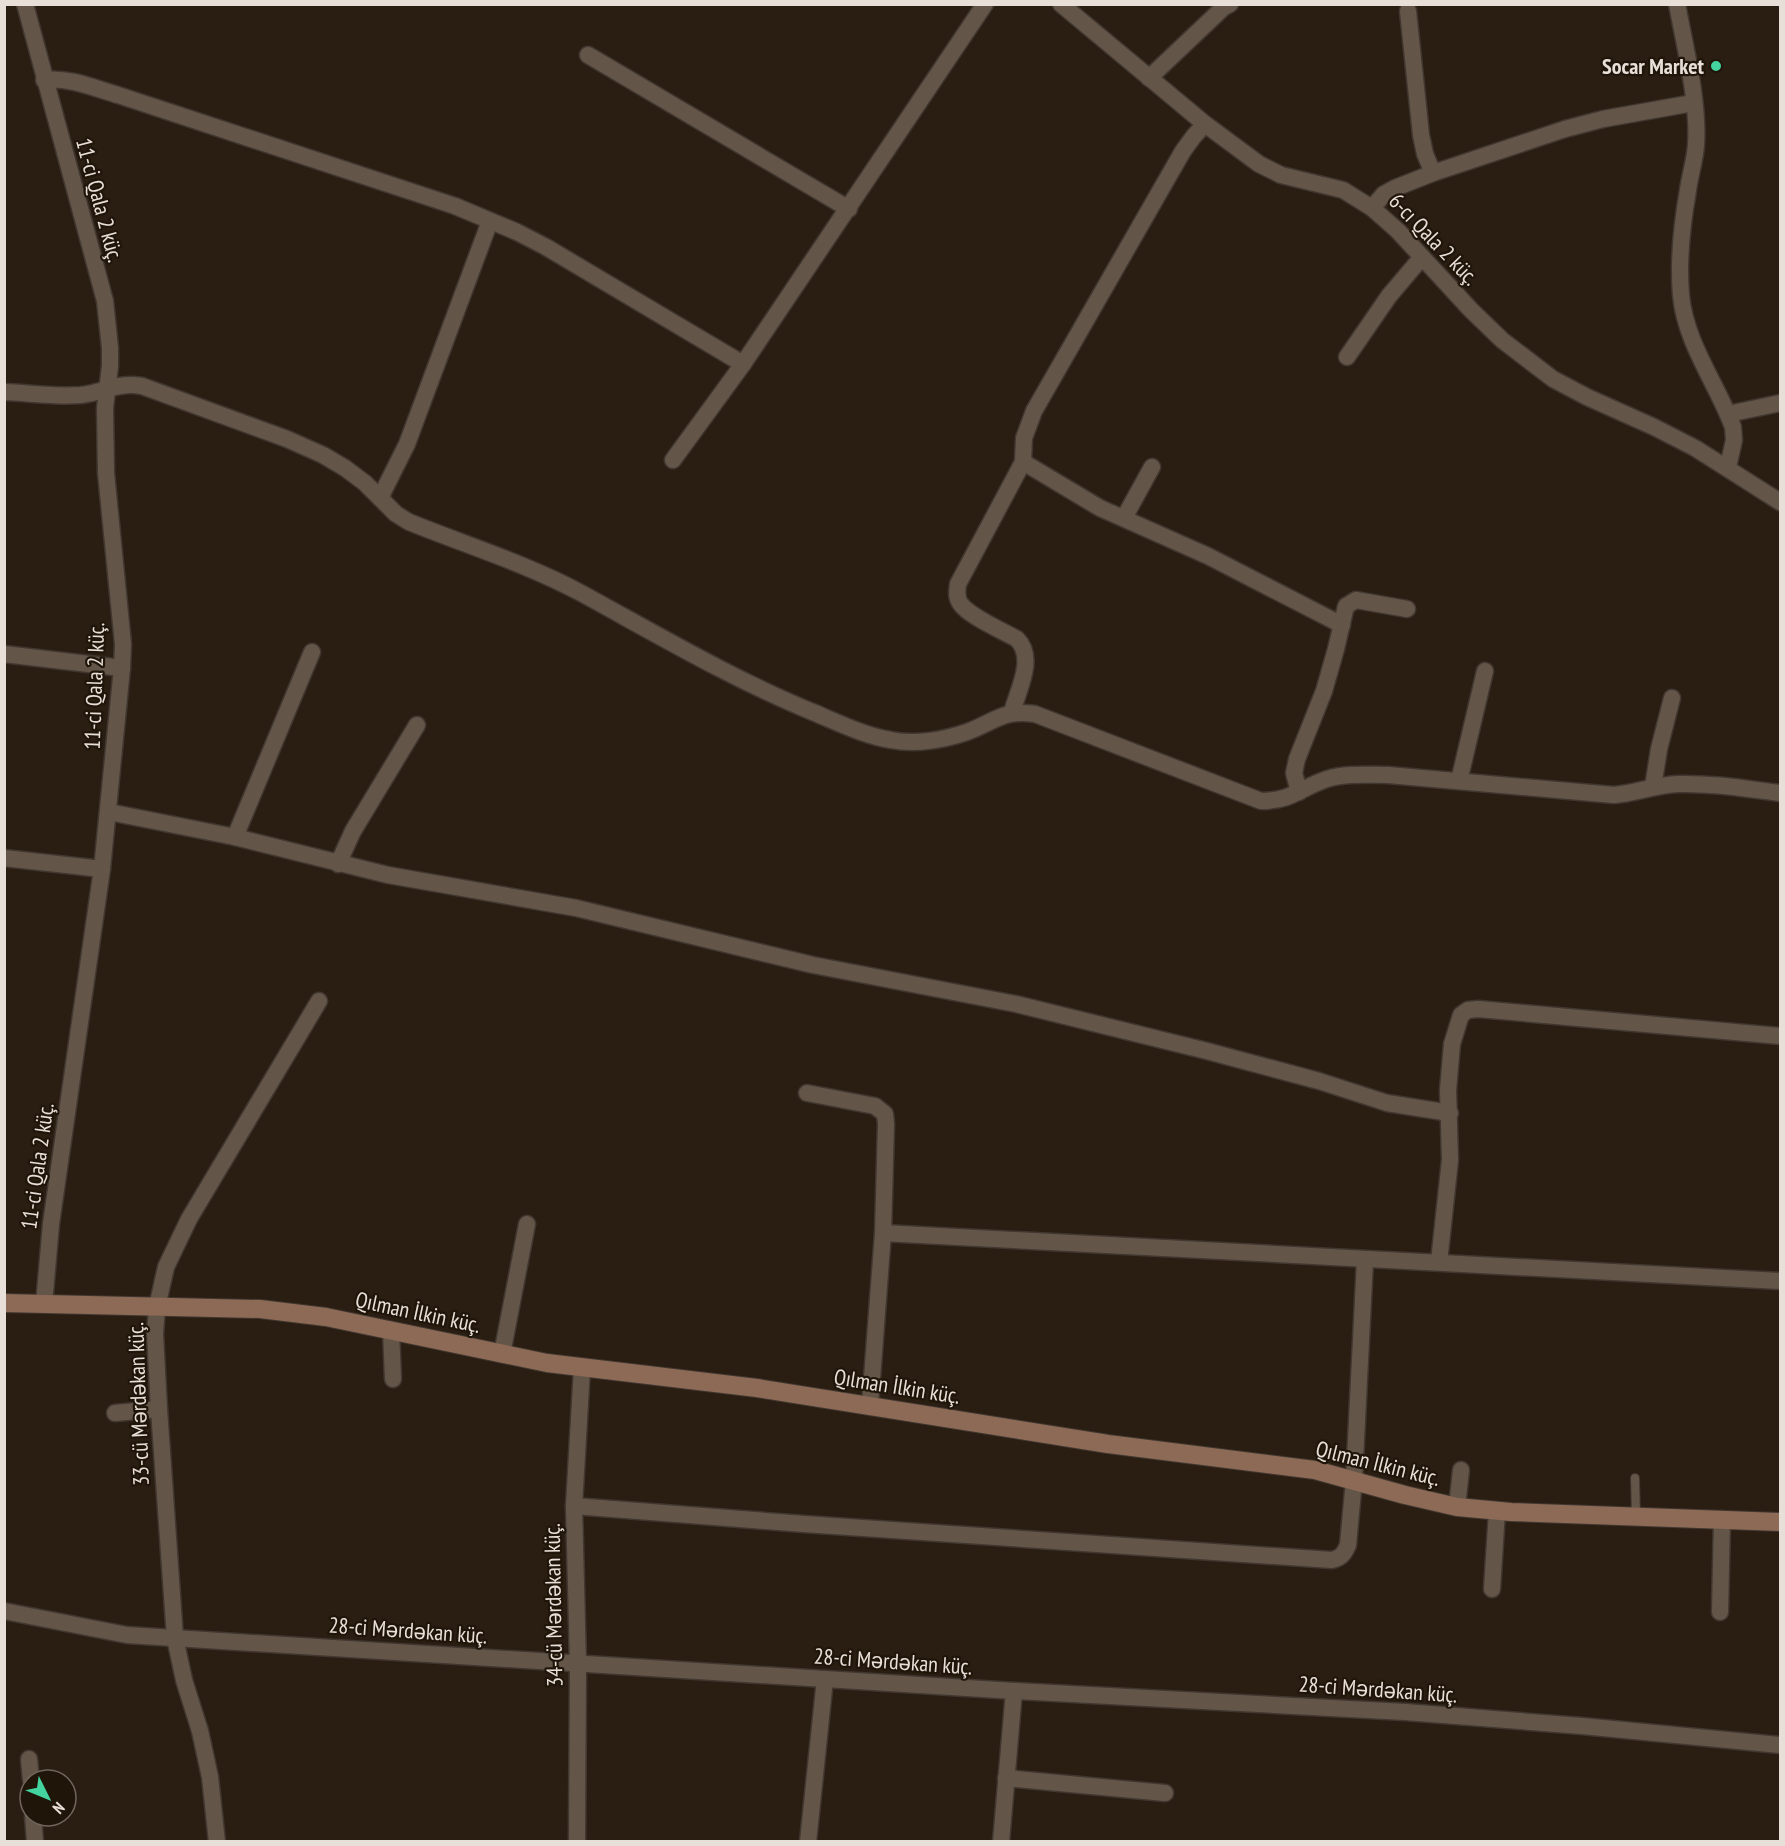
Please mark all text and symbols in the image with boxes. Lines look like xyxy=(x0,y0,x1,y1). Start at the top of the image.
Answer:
place label: Socar Market xyxy=(1602,52,1705,80)
marker: Socar Market xyxy=(1709,59,1723,73)
street label: 11-ci Qala 2 küç. xyxy=(70,135,130,265)
street label: 6-cı Qala 2 küç. xyxy=(1383,187,1485,291)
street label: 11-ci Qala 2 küç. xyxy=(78,622,110,750)
street label: 11-ci Qala 2 küç. xyxy=(14,1101,60,1231)
street label: Qılman İlkin küç. xyxy=(353,1285,483,1339)
street label: 33-cü Mərdəkan küç. xyxy=(121,1322,155,1486)
street label: Qılman İlkin küç. xyxy=(832,1362,962,1410)
street label: Qılman İlkin küç. xyxy=(1313,1434,1443,1492)
street label: 34-cü Mərdəkan küç. xyxy=(538,1523,568,1687)
street label: 28-ci Mərdəkan küç. xyxy=(328,1610,488,1650)
street label: 28-ci Mərdəkan küç. xyxy=(813,1641,973,1681)
street label: 28-ci Mərdəkan küç. xyxy=(1298,1669,1458,1709)
north arrow xyxy=(18,1768,78,1828)
text: N xyxy=(49,1798,69,1818)

